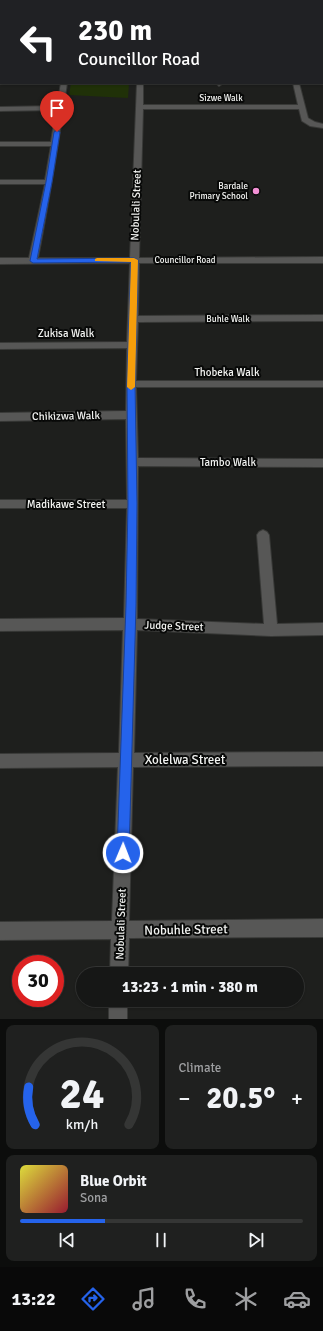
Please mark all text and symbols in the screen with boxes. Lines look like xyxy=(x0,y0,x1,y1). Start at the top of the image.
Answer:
text: 230 m xyxy=(78,14,152,48)
icon: left xyxy=(12,16,64,68)
text: Councillor Road xyxy=(78,48,200,70)
pin xyxy=(40,91,74,132)
street label: Sizwe Walk xyxy=(199,93,243,104)
icon: arrive xyxy=(46,97,68,119)
street label: Nobulali Street xyxy=(128,169,144,241)
place label: Bardale Primary School xyxy=(190,181,248,202)
marker: Bardale Primary School xyxy=(251,186,261,196)
street label: Councillor Road xyxy=(155,255,216,266)
street label: Buhle Walk xyxy=(206,314,250,325)
street label: Zukisa Walk xyxy=(38,327,95,340)
street label: Thobeka Walk xyxy=(194,366,260,379)
street label: Chikizwa Walk xyxy=(32,409,101,423)
street label: Tambo Walk xyxy=(200,456,257,469)
street label: Madikawe Street xyxy=(27,498,105,511)
street label: Judge Street xyxy=(144,618,204,634)
street label: Xolelwa Street xyxy=(145,752,226,768)
position arrow xyxy=(102,832,144,874)
street label: Nobulali Street xyxy=(113,888,129,960)
street label: Nobuhle Street xyxy=(144,921,228,939)
speed limit sign: 30 xyxy=(12,955,64,1007)
text: 13:23 · 1 min · 380 m xyxy=(122,978,258,996)
text: Climate xyxy=(179,1060,221,1076)
text: 24 xyxy=(60,1069,105,1120)
text: 20.5° xyxy=(206,1080,275,1117)
text: − xyxy=(179,1085,190,1112)
text: + xyxy=(291,1085,303,1112)
text: km/h xyxy=(66,1116,98,1133)
text: Blue Orbit xyxy=(80,1172,147,1190)
text: Sona xyxy=(80,1190,108,1206)
icon: previous xyxy=(56,1229,78,1251)
icon: pause xyxy=(150,1229,172,1251)
icon: next xyxy=(245,1229,267,1251)
icon: directions xyxy=(79,1285,107,1313)
icon: music xyxy=(130,1285,158,1313)
icon: phone xyxy=(181,1285,209,1313)
icon: climate xyxy=(232,1285,260,1313)
icon: car xyxy=(283,1285,311,1313)
text: 13:22 xyxy=(12,1288,56,1310)

